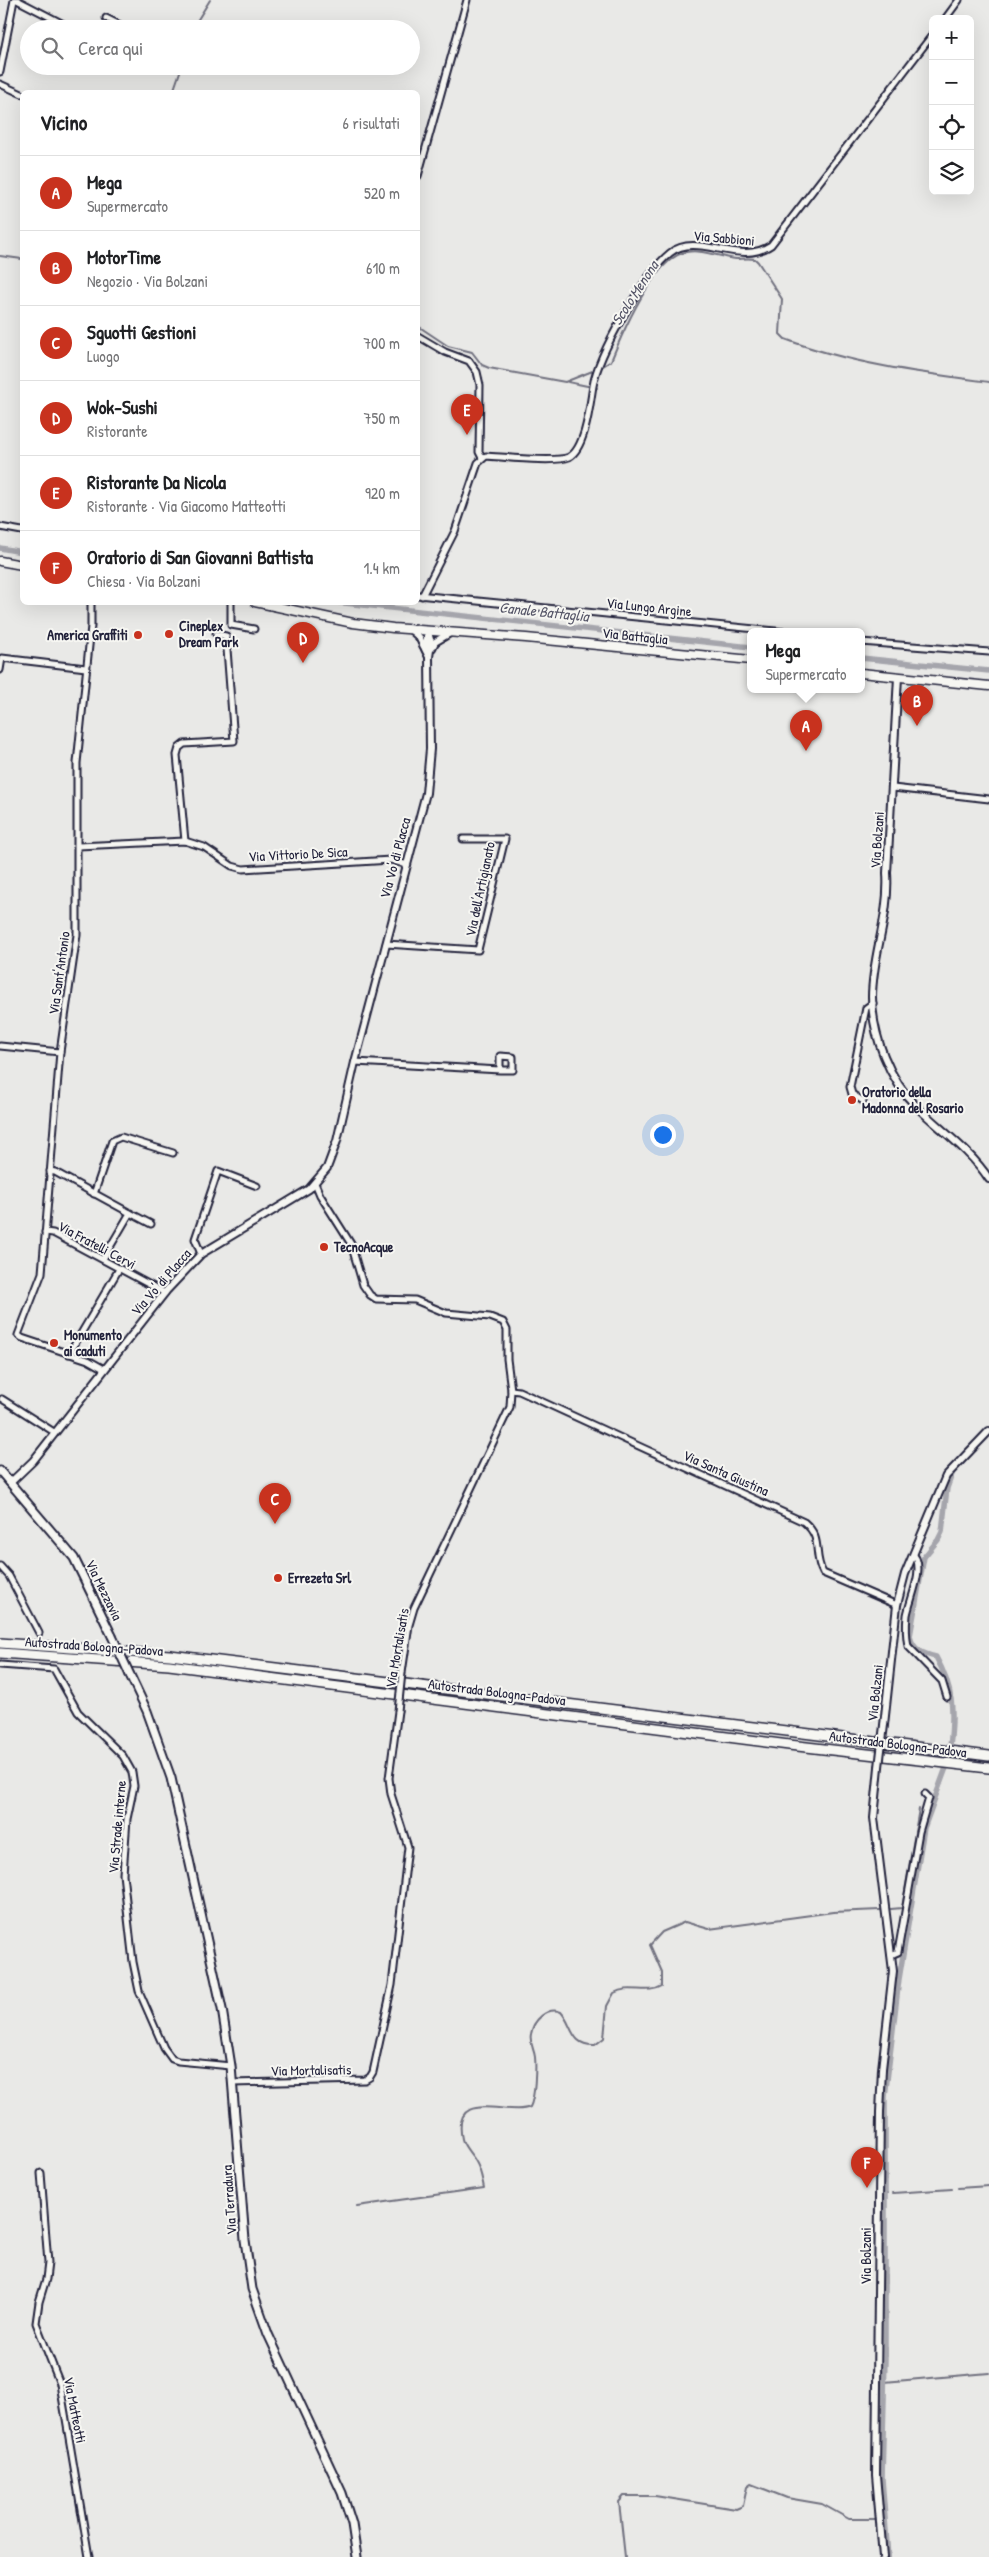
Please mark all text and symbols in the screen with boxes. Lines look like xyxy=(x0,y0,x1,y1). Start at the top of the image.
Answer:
map controls xyxy=(929,15,974,195)
button: + xyxy=(929,15,974,60)
search box xyxy=(20,20,420,75)
icon: search xyxy=(38,34,66,62)
text: Cerca qui xyxy=(78,35,143,61)
button: − xyxy=(929,60,974,105)
button: locate xyxy=(929,105,974,150)
text: Vicino xyxy=(40,108,87,137)
text: 6 risultati xyxy=(343,112,400,134)
button: layers xyxy=(929,150,974,195)
text: Mega xyxy=(87,169,122,195)
text: A xyxy=(52,182,60,204)
text: 520 m xyxy=(364,182,400,204)
text: Supermercato xyxy=(87,195,168,217)
street label: Via Sabbioni xyxy=(693,225,755,250)
text: MotorTime xyxy=(87,244,161,270)
water label: Scolo Menona xyxy=(606,255,664,329)
text: B xyxy=(52,257,60,279)
text: 610 m xyxy=(366,257,400,279)
text: Negozio · Via Bolzani xyxy=(87,270,208,292)
text: Sguotti Gestioni xyxy=(87,319,196,345)
text: C xyxy=(52,332,60,354)
text: 700 m xyxy=(363,332,400,354)
text: Luogo xyxy=(87,345,119,367)
text: Wok-Sushi xyxy=(87,394,158,420)
pin: E xyxy=(451,394,483,435)
text: D xyxy=(52,407,60,429)
text: 750 m xyxy=(364,407,400,429)
text: Ristorante xyxy=(87,420,148,442)
text: Ristorante Da Nicola xyxy=(87,469,226,495)
text: E xyxy=(52,482,60,504)
text: 920 m xyxy=(365,482,400,504)
text: Ristorante · Via Giacomo Matteotti xyxy=(87,495,286,517)
text: Oratorio di San Giovanni Battista xyxy=(87,544,313,570)
text: F xyxy=(53,557,59,579)
text: 1.4 km xyxy=(364,557,400,579)
text: Chiesa · Via Bolzani xyxy=(87,570,201,592)
street label: Via Lungo Argine xyxy=(605,593,693,621)
water label: Canale Battaglia xyxy=(498,596,592,627)
place label: Cineplex Dream Park xyxy=(179,616,238,651)
pin: D xyxy=(287,622,319,663)
street label: Via Battaglia xyxy=(601,623,669,649)
place label: America Graffiti xyxy=(47,625,128,644)
marker: Cineplex Dream Park xyxy=(163,628,175,640)
popup xyxy=(747,628,865,693)
marker: America Graffiti xyxy=(132,629,144,641)
text: Mega xyxy=(766,637,800,663)
text: Supermercato xyxy=(766,663,846,685)
pin: B xyxy=(901,685,933,726)
pin: A xyxy=(790,710,822,751)
street label: Via Bolzani xyxy=(865,811,888,869)
street label: Via Vo' di Placca xyxy=(375,815,415,900)
street label: Via dell'Artigianato xyxy=(460,839,500,938)
street label: Via Vittorio De Sica xyxy=(248,841,349,866)
street label: Via Sant'Antonio xyxy=(43,930,74,1016)
place label: Oratorio della Madonna del Rosario xyxy=(862,1082,964,1117)
marker: Oratorio della Madonna del Rosario xyxy=(846,1094,858,1106)
your location xyxy=(650,1122,676,1148)
street label: Via Fratelli Cervi xyxy=(55,1216,140,1273)
place label: TecnoAcque xyxy=(333,1237,394,1258)
marker: TecnoAcque xyxy=(318,1241,330,1253)
street label: Via Vo' di Placca xyxy=(126,1244,195,1319)
place label: Monumento ai caduti xyxy=(64,1325,122,1360)
marker: Monumento ai caduti xyxy=(48,1337,60,1349)
street label: Via Santa Giustina xyxy=(680,1445,773,1500)
pin: C xyxy=(259,1483,291,1524)
street label: Via Mezzavia xyxy=(82,1556,128,1624)
place label: Errezeta Srl xyxy=(288,1568,351,1587)
marker: Errezeta Srl xyxy=(272,1572,284,1584)
street label: Via Mortalisatis xyxy=(380,1607,413,1689)
street label: Autostrada Bologna-Padova xyxy=(24,1631,164,1661)
street label: Via Bolzani xyxy=(862,1664,887,1722)
street label: Autostrada Bologna-Padova xyxy=(427,1674,567,1710)
street label: Autostrada Bologna-Padova xyxy=(828,1726,968,1762)
street label: Via Strade interne xyxy=(103,1779,130,1874)
street label: Via Mortalisatis xyxy=(271,2059,351,2080)
pin: F xyxy=(851,2147,883,2188)
street label: Via Terradura xyxy=(217,2164,240,2236)
street label: Via Bolzani xyxy=(856,2227,875,2285)
street label: Via Matteotti xyxy=(60,2375,91,2445)

